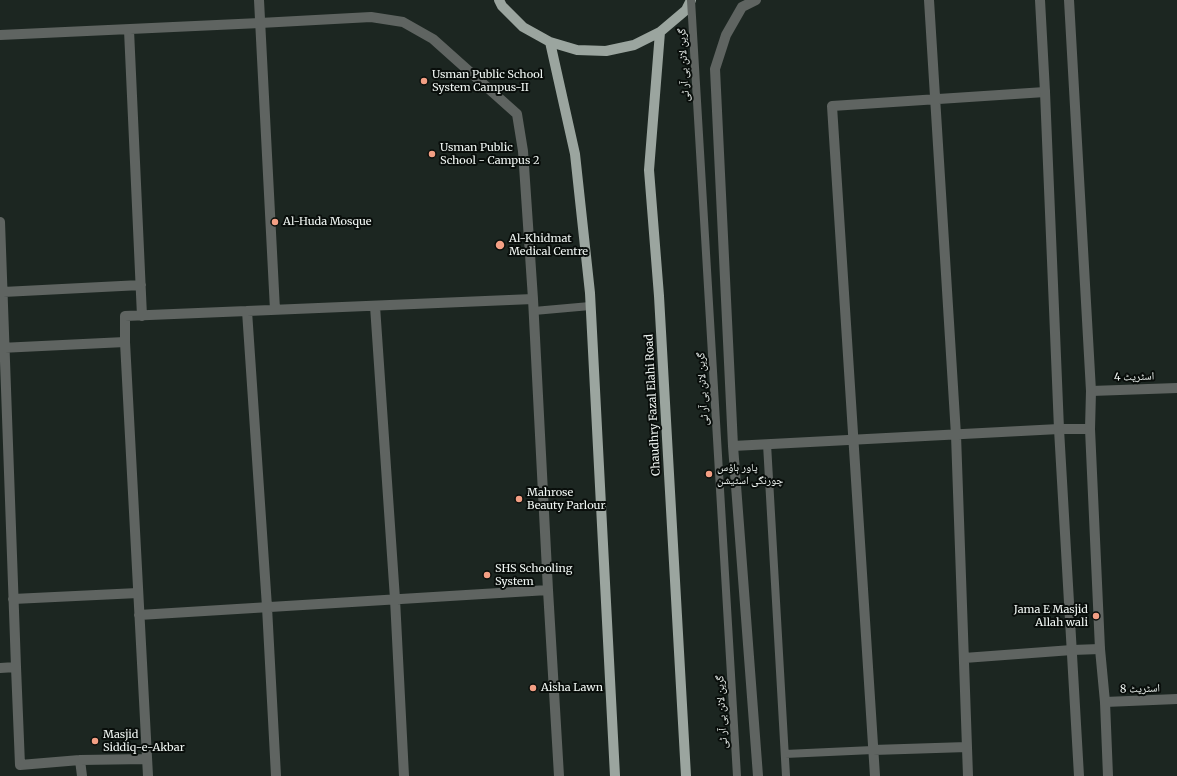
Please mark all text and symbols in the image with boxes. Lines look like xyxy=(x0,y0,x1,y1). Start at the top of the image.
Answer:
street label: گرین لائن بی آر ٹی xyxy=(675,28,693,102)
place label: Usman Public School System Campus-II xyxy=(432,68,543,94)
marker: Usman Public School System Campus-II xyxy=(419,76,429,86)
place label: Usman Public School - Campus 2 xyxy=(440,141,539,167)
marker: Usman Public School - Campus 2 xyxy=(427,149,437,159)
place label: Al-Huda Mosque xyxy=(283,215,371,229)
marker: Al-Huda Mosque xyxy=(270,217,280,227)
place label: Al-Khidmat Medical Centre xyxy=(509,232,588,258)
marker: Al-Khidmat Medical Centre xyxy=(494,239,506,251)
street label: Chaudhry Fazal Elahi Road xyxy=(643,334,663,476)
street label: گرین لائن بی آر ٹی xyxy=(694,352,712,426)
street label: اسٹریٹ 4 xyxy=(1114,370,1154,384)
place label: پاور ہاؤس چورنگی اسٹیشن xyxy=(717,461,783,487)
marker: پاور ہاؤس چورنگی اسٹیشن xyxy=(704,469,714,479)
place label: Mahrose Beauty Parlour xyxy=(527,486,605,512)
marker: Mahrose Beauty Parlour xyxy=(514,494,524,504)
place label: SHS Schooling System xyxy=(495,562,572,588)
marker: SHS Schooling System xyxy=(482,570,492,580)
place label: Jama E Masjid Allah wali xyxy=(1014,603,1088,629)
marker: Jama E Masjid Allah wali xyxy=(1091,611,1101,621)
street label: گرین لائن بی آر ٹی xyxy=(713,675,731,749)
place label: Aisha Lawn xyxy=(541,681,603,695)
street label: اسٹریٹ 8 xyxy=(1120,682,1160,696)
marker: Aisha Lawn xyxy=(528,683,538,693)
place label: Masjid Siddiq-e-Akbar xyxy=(103,728,185,754)
marker: Masjid Siddiq-e-Akbar xyxy=(90,736,100,746)

